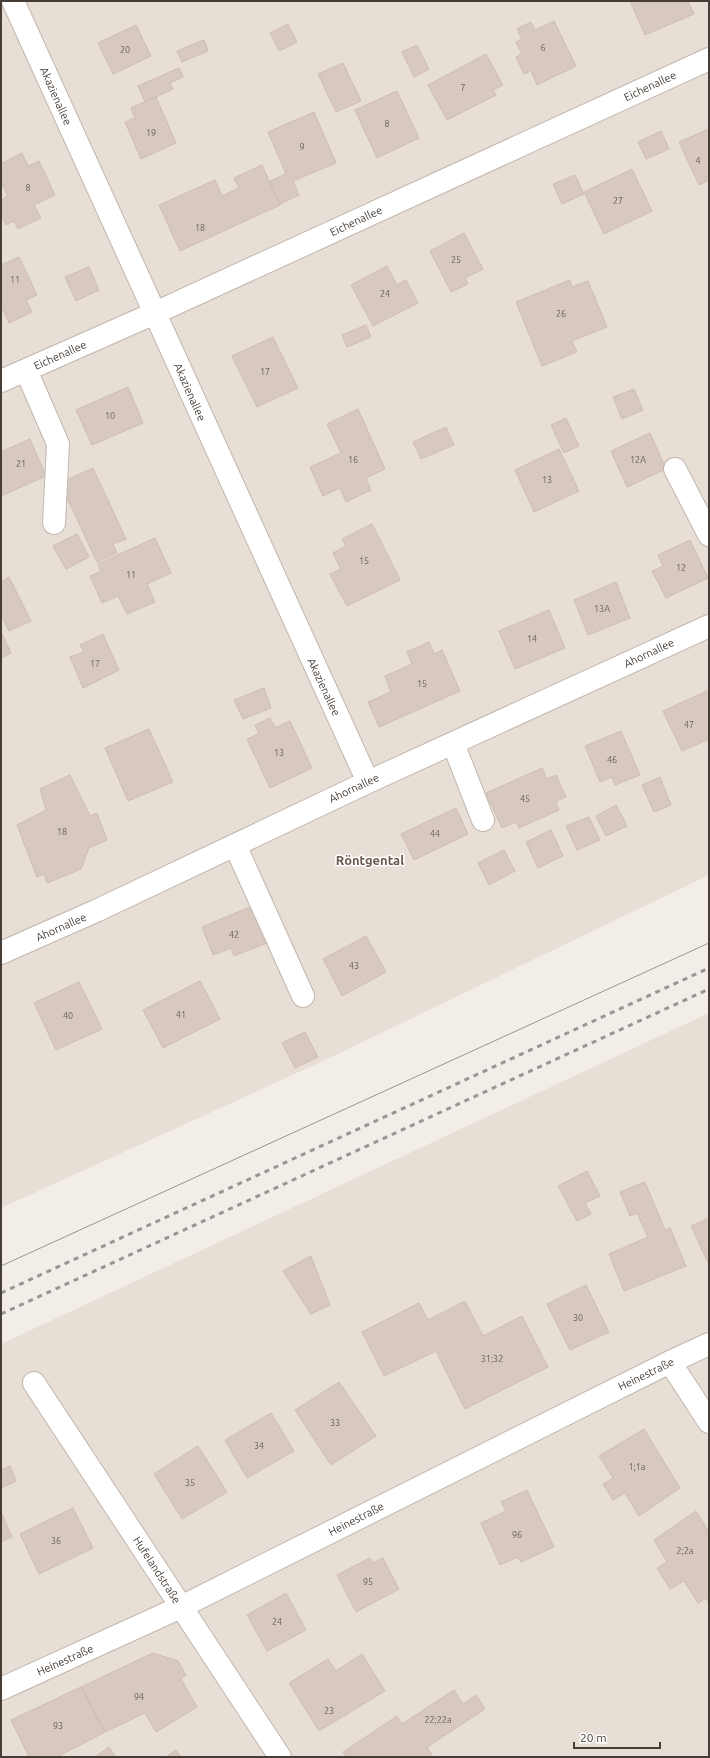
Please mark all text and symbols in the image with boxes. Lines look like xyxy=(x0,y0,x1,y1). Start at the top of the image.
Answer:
house number: 6 xyxy=(540,43,546,53)
house number: 20 xyxy=(120,45,130,55)
street label: Akazienallee xyxy=(38,65,74,127)
street label: Eichenallee xyxy=(622,69,678,103)
house number: 7 xyxy=(460,83,466,93)
house number: 8 xyxy=(384,119,390,129)
house number: 19 xyxy=(146,128,156,138)
house number: 9 xyxy=(299,142,305,152)
house number: 4 xyxy=(695,156,701,166)
house number: 8 xyxy=(25,183,31,193)
house number: 27 xyxy=(613,196,623,206)
street label: Eichenallee xyxy=(328,204,384,238)
house number: 18 xyxy=(195,223,205,233)
house number: 25 xyxy=(451,255,461,265)
house number: 11 xyxy=(10,275,20,285)
house number: 24 xyxy=(380,289,390,299)
house number: 26 xyxy=(556,309,566,319)
street label: Eichenallee xyxy=(32,338,88,372)
street label: Akazienallee xyxy=(172,361,208,423)
house number: 17 xyxy=(260,367,270,377)
house number: 10 xyxy=(105,411,115,421)
house number: 16 xyxy=(348,455,358,465)
house number: 12A xyxy=(630,455,646,465)
house number: 21 xyxy=(16,459,26,469)
house number: 13 xyxy=(542,475,552,485)
house number: 15 xyxy=(359,556,369,566)
house number: 12 xyxy=(676,563,686,573)
house number: 11 xyxy=(126,570,136,580)
house number: 13A xyxy=(594,604,610,614)
house number: 14 xyxy=(527,634,537,644)
street label: Ahornallee xyxy=(622,636,676,670)
street label: Akazienallee xyxy=(305,656,343,718)
house number: 17 xyxy=(90,659,100,669)
house number: 15 xyxy=(417,679,427,689)
house number: 47 xyxy=(684,720,694,730)
house number: 13 xyxy=(274,748,284,758)
house number: 46 xyxy=(607,755,617,765)
street label: Ahornallee xyxy=(327,771,381,805)
house number: 45 xyxy=(520,794,530,804)
house number: 18 xyxy=(57,827,67,837)
house number: 44 xyxy=(430,829,440,839)
district label: Röntgental xyxy=(336,853,404,867)
street label: Ahornallee xyxy=(34,911,88,943)
house number: 42 xyxy=(229,930,239,940)
house number: 43 xyxy=(349,961,359,971)
house number: 41 xyxy=(176,1010,186,1020)
house number: 40 xyxy=(63,1011,73,1021)
house number: 30 xyxy=(573,1313,583,1323)
house number: 31;32 xyxy=(481,1354,503,1364)
street label: Heinestraße xyxy=(616,1355,676,1393)
house number: 33 xyxy=(330,1418,340,1428)
house number: 34 xyxy=(254,1441,264,1451)
house number: 1;1a xyxy=(629,1462,646,1472)
house number: 35 xyxy=(185,1478,195,1488)
street label: Heinestraße xyxy=(326,1500,386,1538)
house number: 96 xyxy=(512,1530,522,1540)
street label: Hufelandstraße xyxy=(131,1534,183,1606)
house number: 36 xyxy=(51,1536,61,1546)
house number: 2;2a xyxy=(677,1546,694,1556)
house number: 95 xyxy=(363,1577,373,1587)
house number: 24 xyxy=(272,1617,282,1627)
street label: Heinestraße xyxy=(35,1642,95,1678)
house number: 94 xyxy=(134,1692,144,1702)
house number: 23 xyxy=(324,1706,334,1716)
house number: 22;22a xyxy=(424,1715,452,1725)
house number: 93 xyxy=(53,1721,63,1731)
scale bar xyxy=(574,1724,660,1750)
text: 20 m xyxy=(580,1731,607,1744)

